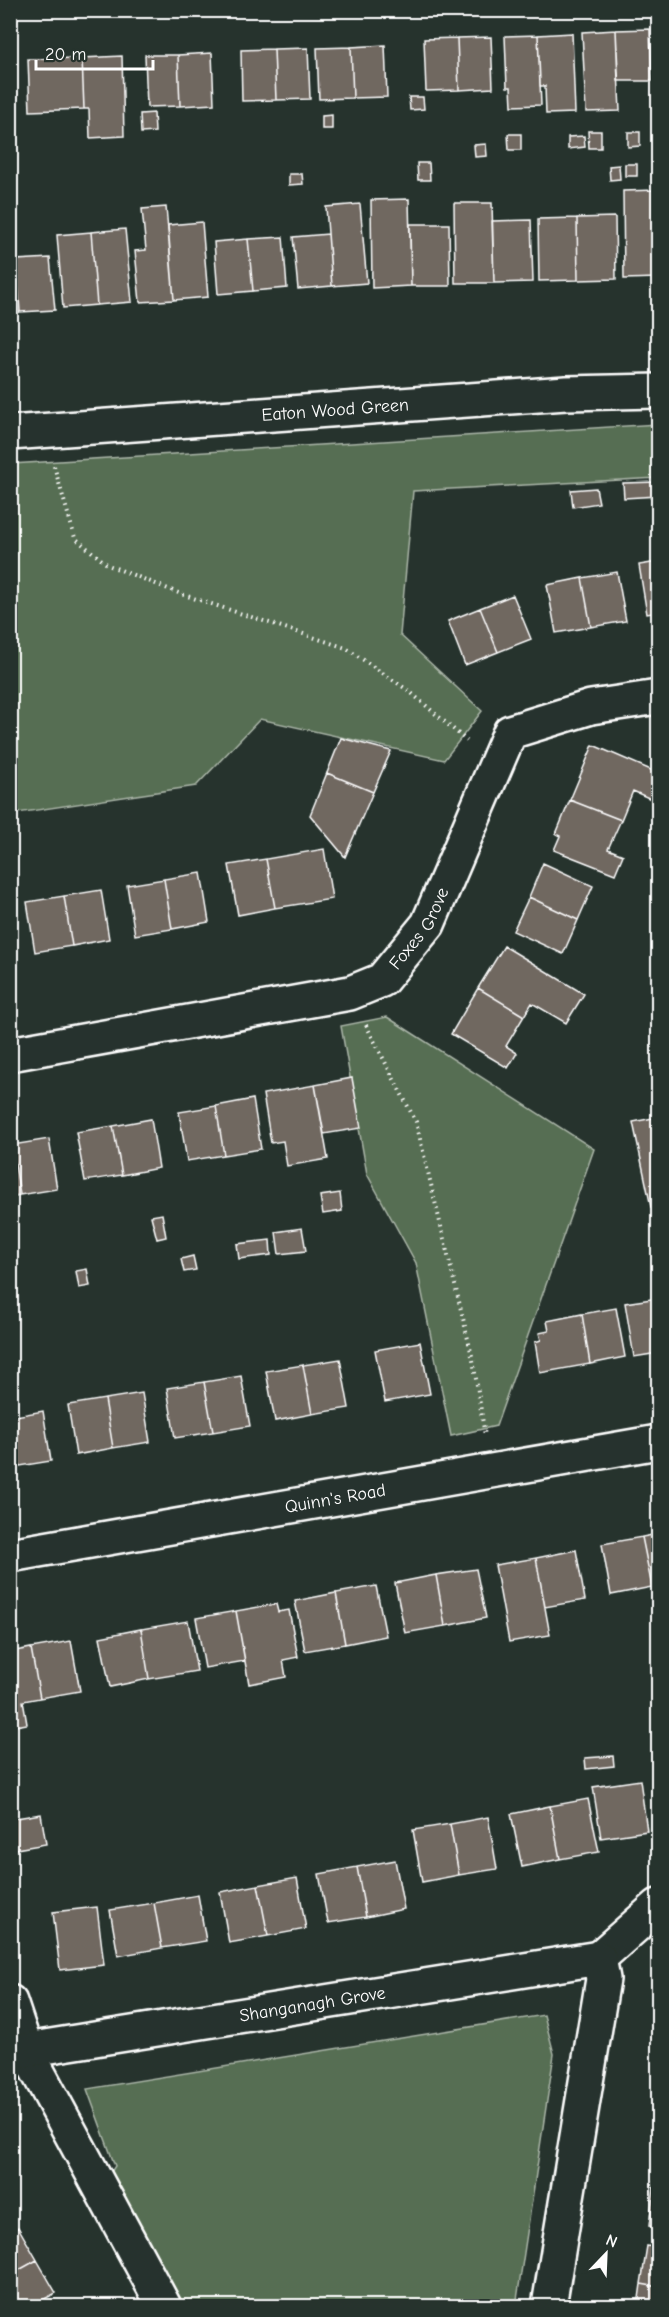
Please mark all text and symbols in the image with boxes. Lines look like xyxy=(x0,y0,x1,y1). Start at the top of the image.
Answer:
scale bar xyxy=(36,33,153,71)
text: 20 m xyxy=(45,44,86,65)
street label: Eaton Wood Green xyxy=(261,394,410,425)
street label: Foxes Grove xyxy=(385,884,453,974)
street label: Quinn's Road xyxy=(283,1479,387,1517)
street label: Shanganagh Grove xyxy=(238,1982,387,2026)
north arrow xyxy=(576,2224,636,2284)
text: N xyxy=(603,2231,620,2251)

